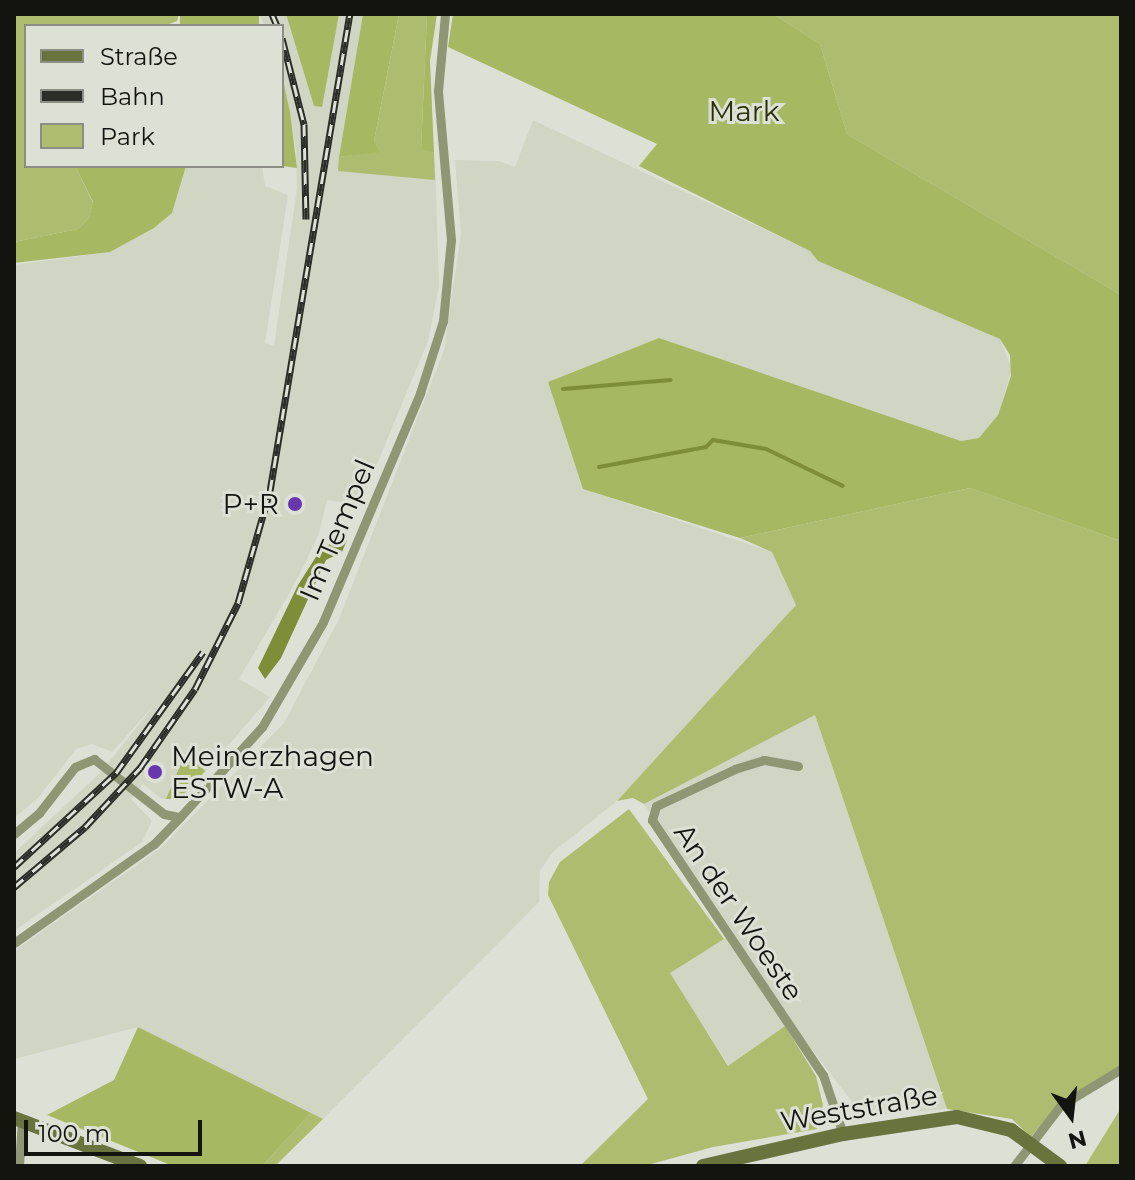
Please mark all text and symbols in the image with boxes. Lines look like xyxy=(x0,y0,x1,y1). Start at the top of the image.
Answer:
legend xyxy=(24,24,284,168)
text: Straße xyxy=(100,42,178,71)
text: Bahn xyxy=(100,82,165,111)
park label: Mark xyxy=(708,94,780,128)
text: Park xyxy=(100,122,155,151)
street label: Im Tempel xyxy=(292,454,382,606)
place label: P+R xyxy=(223,487,279,521)
marker: P+R xyxy=(286,495,304,513)
place label: Meinerzhagen ESTW-A xyxy=(171,739,374,805)
marker: Meinerzhagen ESTW-A xyxy=(146,763,164,781)
street label: An der Woeste xyxy=(667,817,811,1007)
north arrow xyxy=(1031,1076,1111,1156)
street label: Weststraße xyxy=(778,1078,940,1138)
scale bar xyxy=(28,1104,206,1154)
text: 100 m xyxy=(38,1119,110,1148)
text: N xyxy=(1065,1124,1089,1155)

